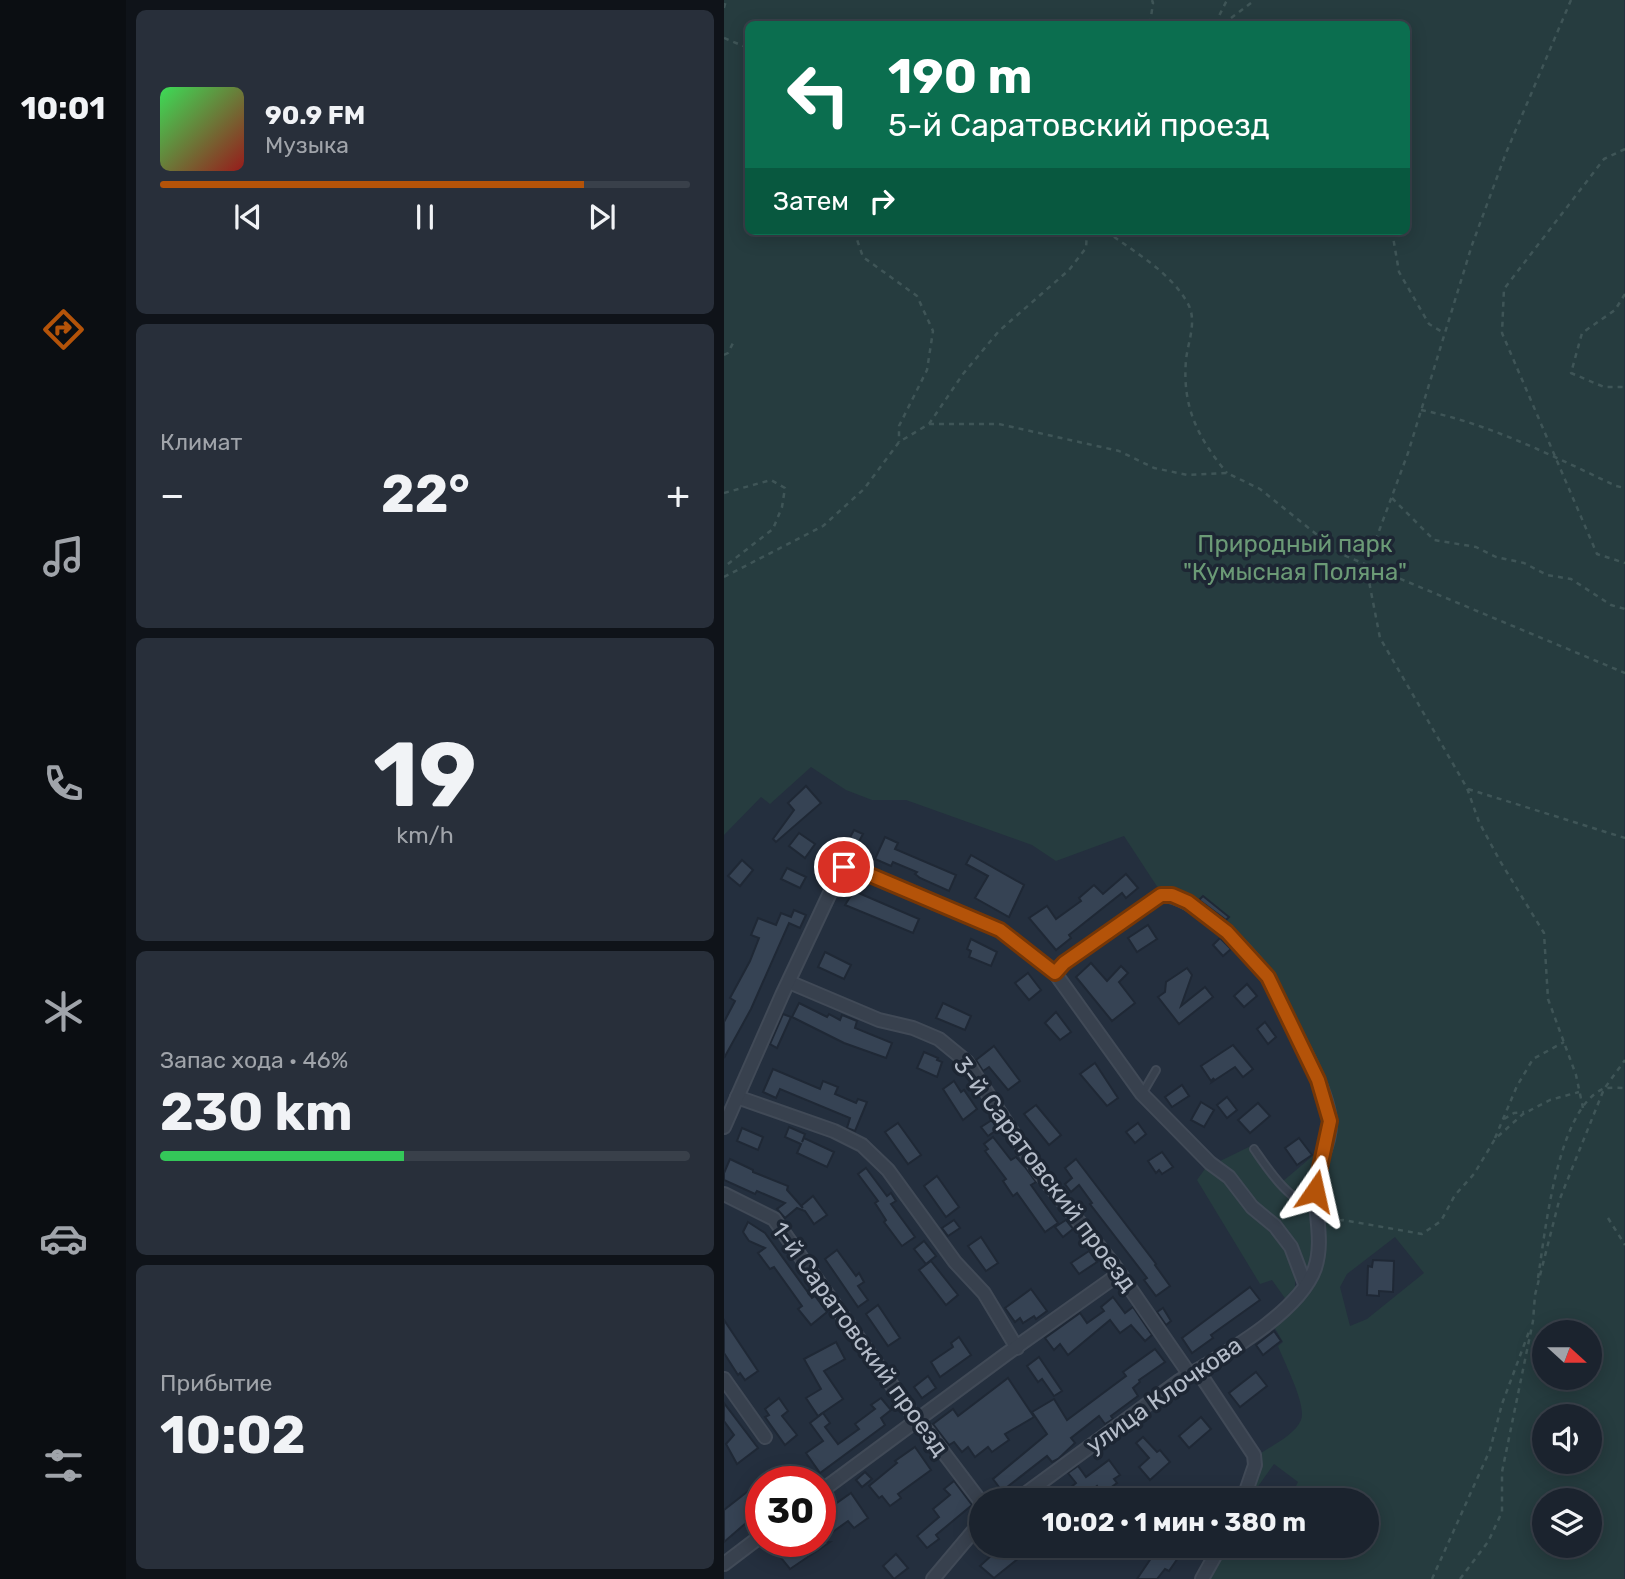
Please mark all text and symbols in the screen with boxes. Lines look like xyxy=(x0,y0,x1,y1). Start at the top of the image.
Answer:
text: 190 m xyxy=(888,47,1032,105)
icon: left xyxy=(773,49,864,140)
text: 10:01 xyxy=(21,89,105,127)
text: 90.9 FM xyxy=(265,100,365,131)
text: 5-й Саратовский проезд xyxy=(888,106,1270,144)
text: Музыка xyxy=(265,131,349,159)
icon: right xyxy=(863,182,901,220)
text: Затем xyxy=(773,186,849,217)
icon: previous xyxy=(229,198,267,236)
icon: pause xyxy=(406,198,444,236)
icon: next xyxy=(583,198,621,236)
icon: directions xyxy=(39,305,88,354)
text: Климат xyxy=(160,428,242,456)
text: 22° xyxy=(381,463,470,525)
text: − xyxy=(160,472,185,518)
text: + xyxy=(666,472,690,518)
park label: Природный парк "Кумысная Поляна" xyxy=(1183,530,1407,586)
icon: music xyxy=(39,532,88,581)
text: 19 xyxy=(373,721,477,829)
icon: phone xyxy=(39,759,88,808)
text: km/h xyxy=(396,821,454,849)
pin xyxy=(814,837,874,897)
icon: arrive xyxy=(825,848,863,886)
icon: climate xyxy=(39,987,88,1036)
text: Запас хода · 46% xyxy=(160,1046,348,1074)
street label: 3-й Саратовский проезд xyxy=(948,1051,1142,1297)
text: 230 km xyxy=(160,1081,353,1143)
position arrow xyxy=(1278,1154,1352,1228)
icon: car xyxy=(39,1214,88,1263)
street label: 1-й Саратовский проезд xyxy=(766,1217,954,1461)
north arrow xyxy=(1532,1320,1602,1390)
map controls xyxy=(1532,1320,1602,1558)
street label: улица Клочкова xyxy=(1081,1331,1247,1459)
text: Прибытие xyxy=(160,1369,272,1397)
text: 10:02 xyxy=(160,1404,306,1466)
button: sound xyxy=(1532,1404,1602,1474)
icon: filters xyxy=(39,1441,88,1490)
speed limit sign: 30 xyxy=(745,1466,836,1557)
button: layers xyxy=(1532,1488,1602,1558)
text: 10:02 · 1 мин · 380 m xyxy=(1042,1507,1306,1538)

